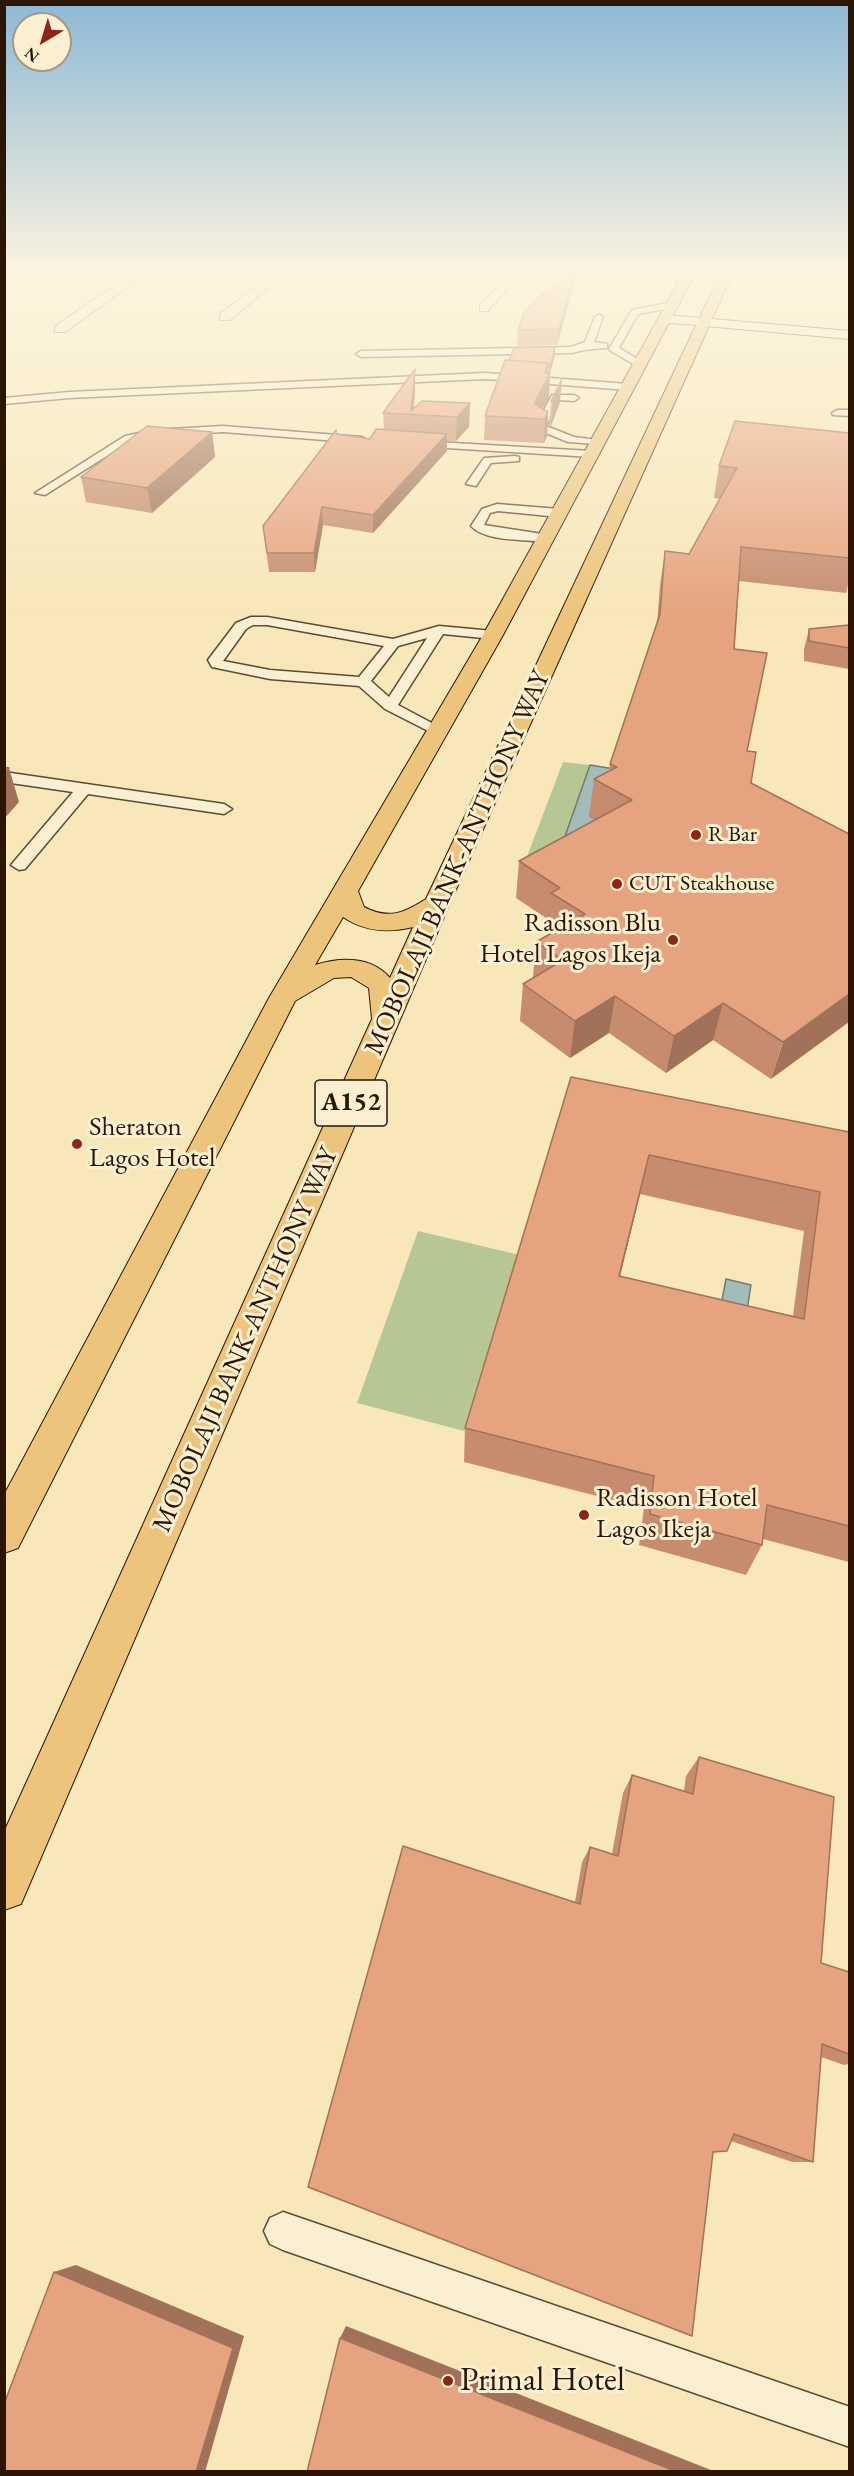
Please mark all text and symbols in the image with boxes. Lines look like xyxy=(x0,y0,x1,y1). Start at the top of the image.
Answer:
north arrow xyxy=(12,12,72,72)
text: N xyxy=(20,43,43,67)
street label: MOBOLAJI BANK-ANTHONY WAY xyxy=(358,666,558,1060)
place label: R Bar xyxy=(708,822,757,848)
marker: R Bar xyxy=(689,828,703,842)
place label: CUT Steakhouse xyxy=(629,871,774,897)
marker: CUT Steakhouse xyxy=(610,877,624,891)
place label: Radisson Blu Hotel Lagos Ikeja xyxy=(480,908,661,971)
marker: Radisson Blu Hotel Lagos Ikeja xyxy=(666,933,680,947)
road number: A152 xyxy=(315,1080,387,1126)
place label: Sheraton Lagos Hotel xyxy=(89,1112,215,1175)
marker: Sheraton Lagos Hotel xyxy=(70,1137,84,1151)
street label: MOBOLAJI BANK-ANTHONY WAY xyxy=(146,1143,346,1537)
place label: Radisson Hotel Lagos Ikeja xyxy=(596,1483,757,1546)
marker: Radisson Hotel Lagos Ikeja xyxy=(577,1508,591,1522)
place label: Primal Hotel xyxy=(460,2361,625,2401)
marker: Primal Hotel xyxy=(441,2374,455,2388)

